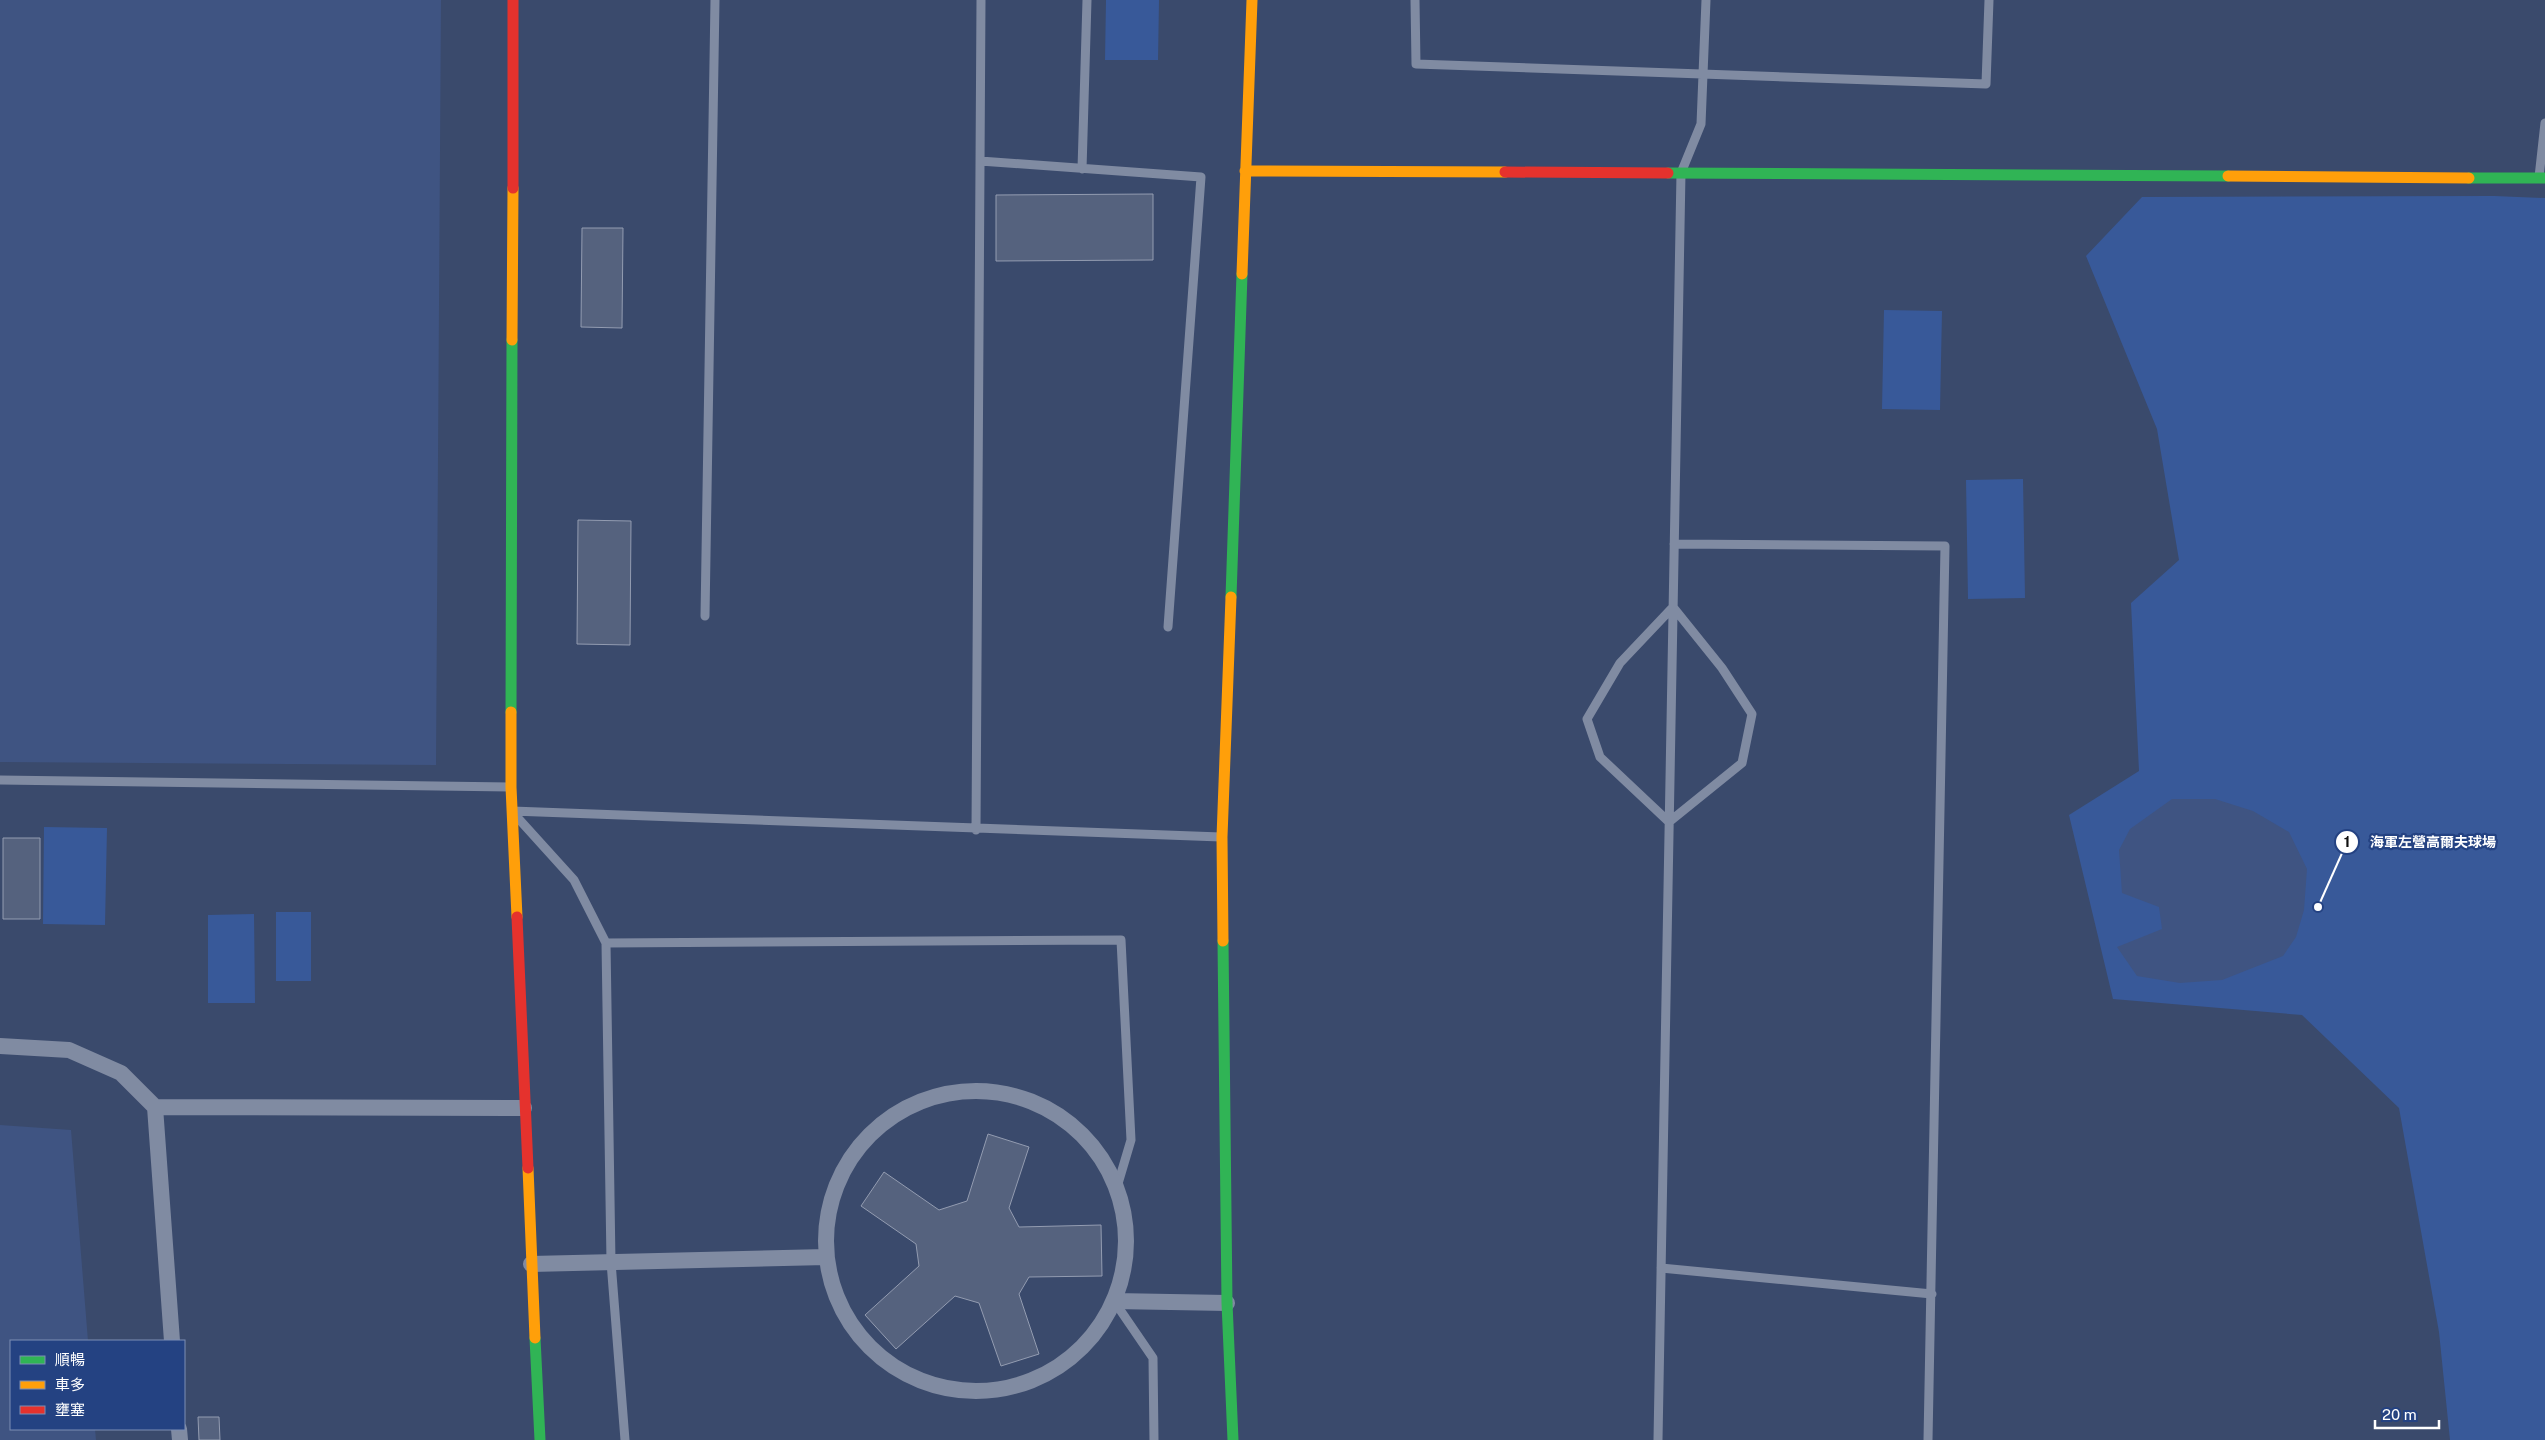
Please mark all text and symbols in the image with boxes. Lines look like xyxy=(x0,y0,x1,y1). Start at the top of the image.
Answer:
callout: 海軍左營高爾夫球場 xyxy=(2335,827,2506,856)
text: 1 xyxy=(2344,833,2350,850)
text: 海軍左營高爾夫球場 xyxy=(2370,834,2496,850)
legend xyxy=(10,1340,185,1430)
text: 順暢 xyxy=(55,1351,85,1368)
text: 車多 xyxy=(55,1376,85,1393)
scale bar xyxy=(2375,1398,2439,1430)
text: 壅塞 xyxy=(55,1401,85,1418)
text: 20 m xyxy=(2382,1406,2417,1423)

